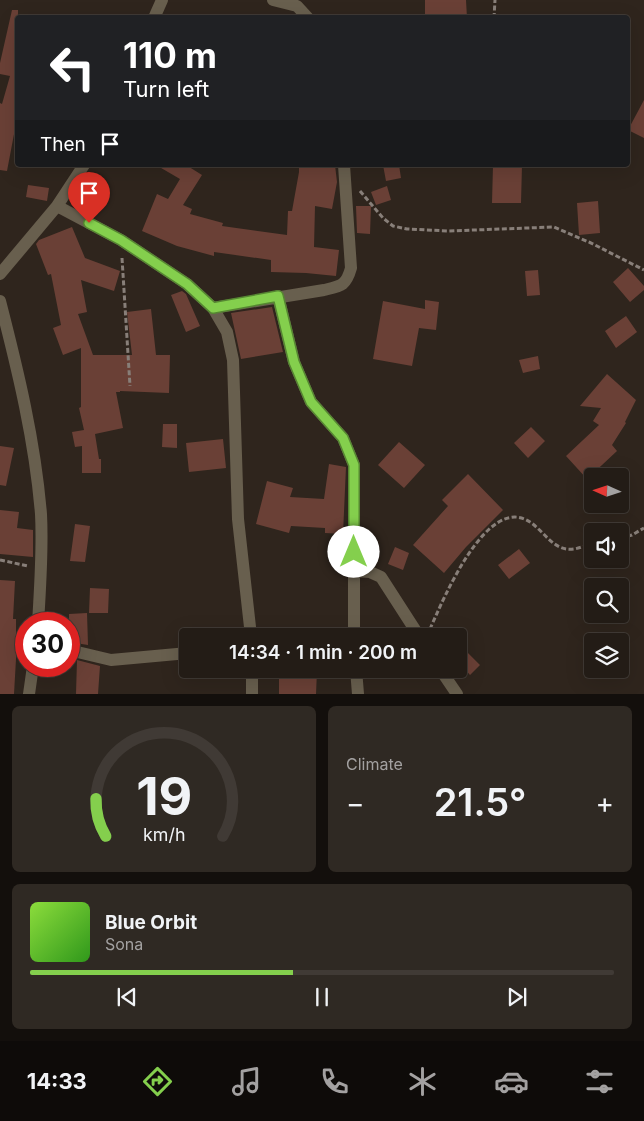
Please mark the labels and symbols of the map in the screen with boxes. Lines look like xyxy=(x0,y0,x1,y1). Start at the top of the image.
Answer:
pin xyxy=(68,172,110,223)
north arrow xyxy=(584,468,629,512)
position arrow xyxy=(327,525,379,577)
speed limit sign: 30 xyxy=(15,612,80,677)

